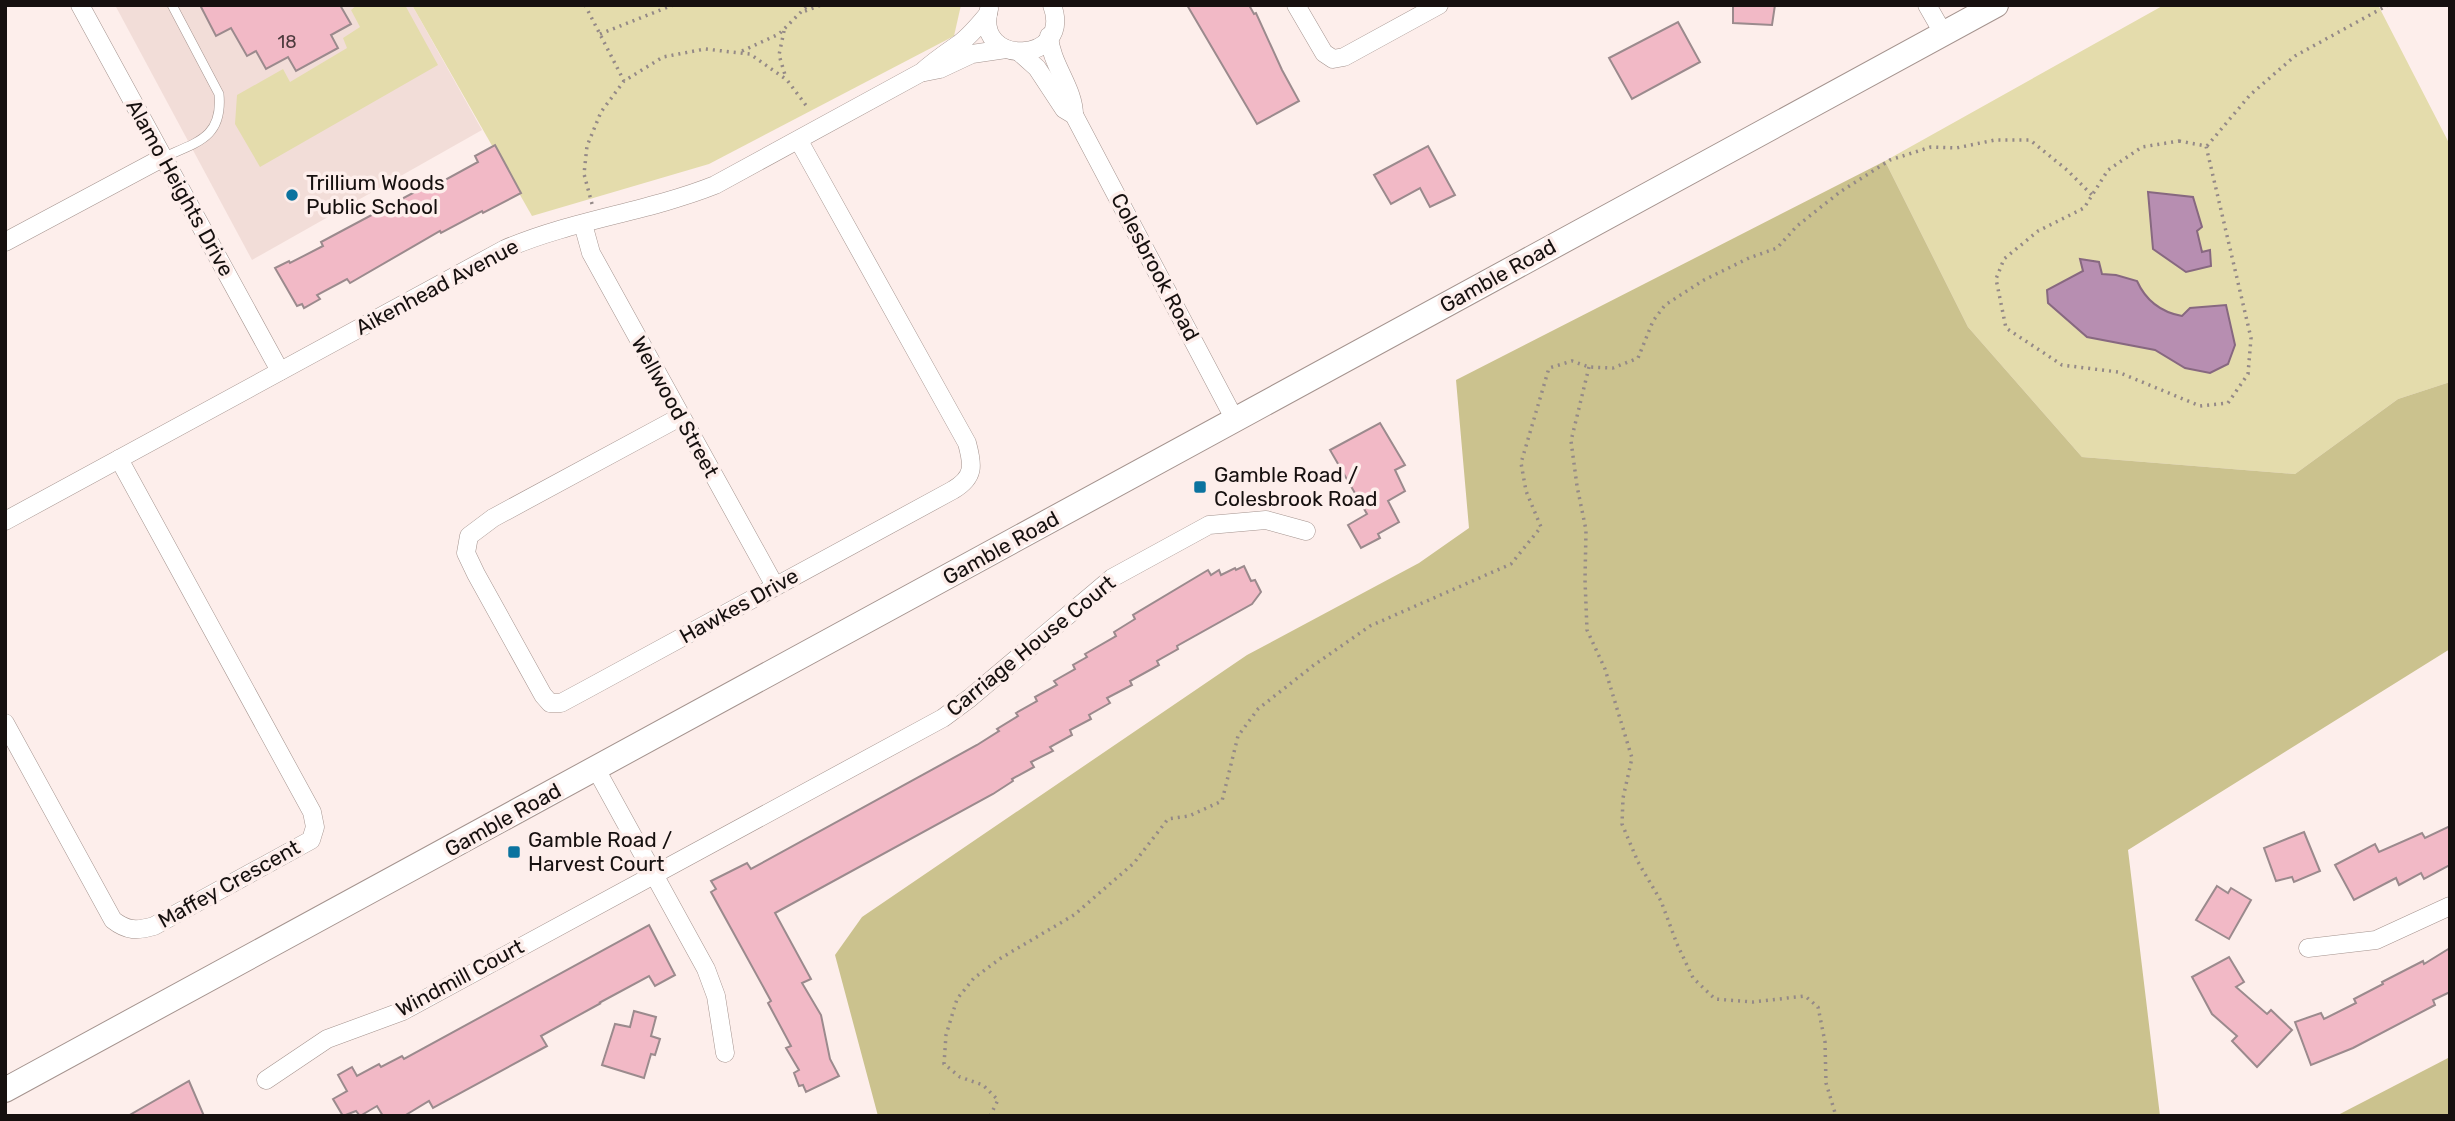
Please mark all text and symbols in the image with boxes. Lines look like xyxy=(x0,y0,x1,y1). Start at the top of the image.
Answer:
house number: 18 xyxy=(277,31,297,53)
street label: Alamo Heights Drive xyxy=(121,95,239,281)
place label: Trillium Woods Public School xyxy=(306,170,445,219)
marker: Trillium Woods Public School xyxy=(284,187,300,203)
street label: Colesbrook Road xyxy=(1106,189,1205,345)
street label: Aikenhead Avenue xyxy=(351,233,522,340)
street label: Gamble Road xyxy=(1435,233,1560,318)
street label: Wellwood Street xyxy=(626,332,725,482)
place label: Gamble Road / Colesbrook Road xyxy=(1214,462,1378,511)
marker: Gamble Road / Colesbrook Road xyxy=(1192,479,1208,495)
street label: Gamble Road xyxy=(938,505,1063,590)
street label: Hawkes Drive xyxy=(675,563,802,648)
street label: Carriage House Court xyxy=(941,570,1120,721)
street label: Gamble Road xyxy=(440,777,565,862)
place label: Gamble Road / Harvest Court xyxy=(528,827,672,876)
street label: Maffey Crescent xyxy=(153,834,304,933)
marker: Gamble Road / Harvest Court xyxy=(506,844,522,860)
street label: Windmill Court xyxy=(392,933,528,1022)

